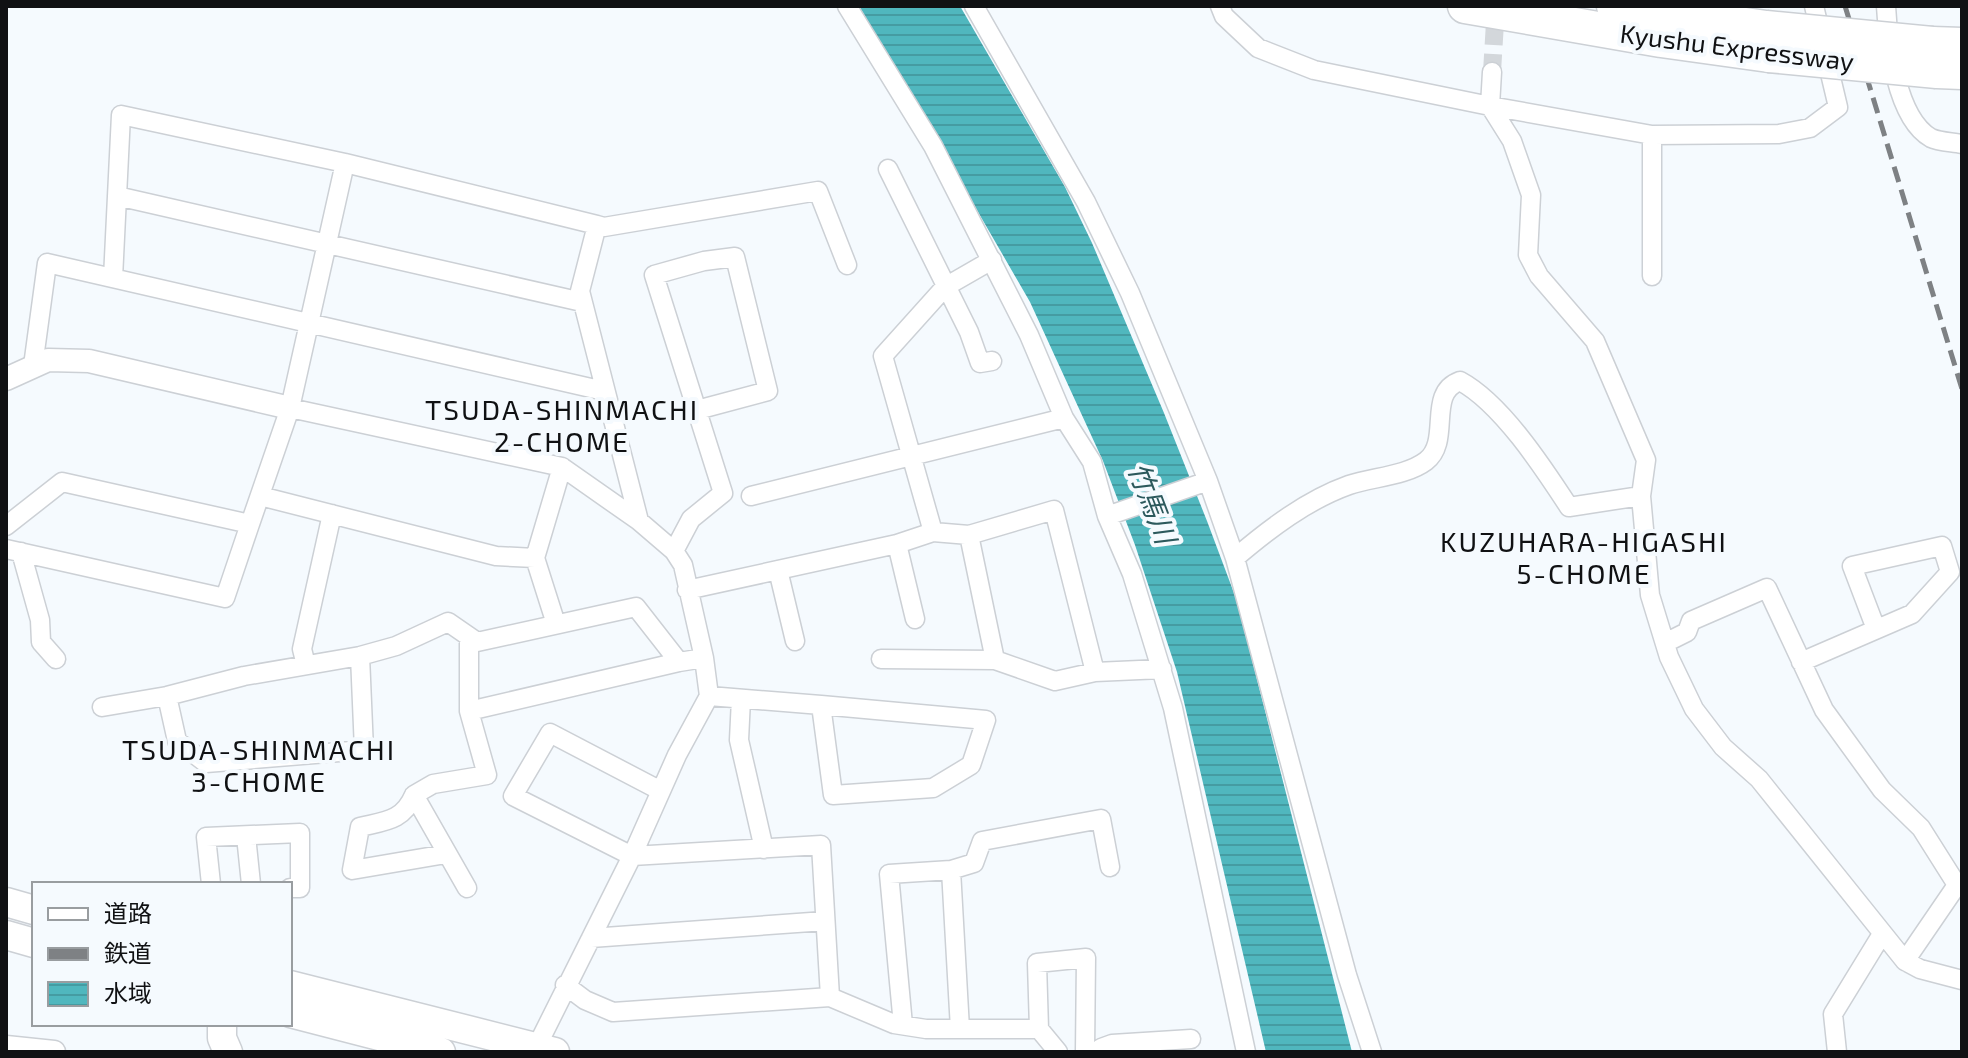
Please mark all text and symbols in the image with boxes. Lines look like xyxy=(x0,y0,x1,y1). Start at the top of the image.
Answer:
street label: Kyushu Expressway xyxy=(1618,17,1856,76)
district label: TSUDA-SHINMACHI 2-CHOME xyxy=(425,392,699,458)
water label: 竹馬川 xyxy=(1122,457,1185,551)
district label: KUZUHARA-HIGASHI 5-CHOME xyxy=(1440,524,1728,590)
district label: TSUDA-SHINMACHI 3-CHOME xyxy=(122,732,396,798)
legend xyxy=(32,882,292,1026)
text: 道路 xyxy=(104,898,152,927)
text: 鉄道 xyxy=(104,938,152,967)
text: 水域 xyxy=(104,978,152,1007)

